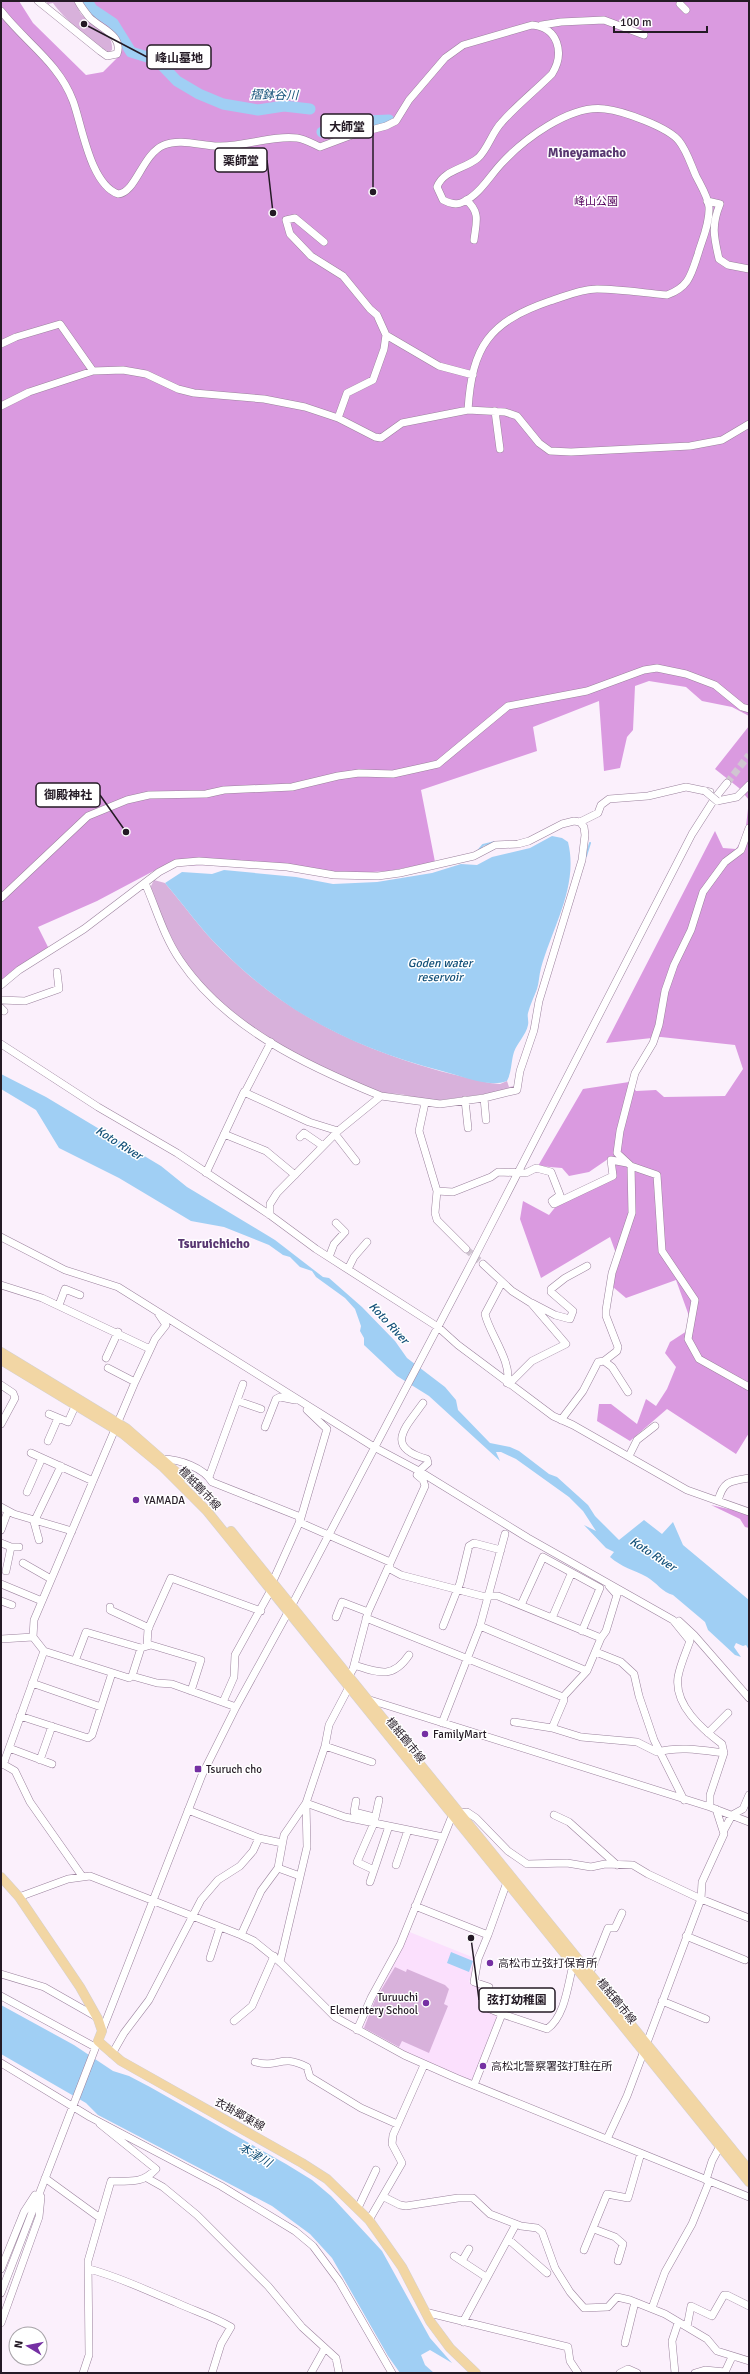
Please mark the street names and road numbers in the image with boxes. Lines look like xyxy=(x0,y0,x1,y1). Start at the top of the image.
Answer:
street label: 檀紙鶴市線 xyxy=(176,1464,223,1513)
street label: 檀紙鶴市線 xyxy=(383,1715,428,1766)
street label: 檀紙鶴市線 xyxy=(594,1976,639,2027)
street label: 衣掛郷東線 xyxy=(213,2095,267,2133)

